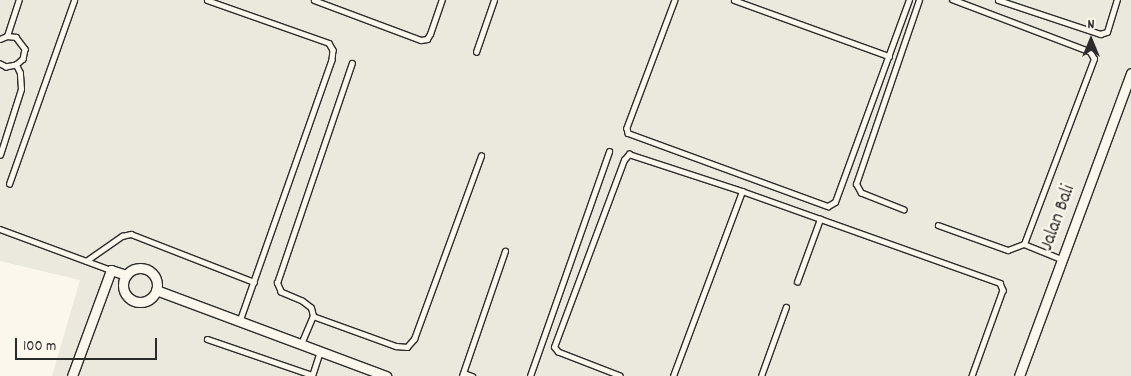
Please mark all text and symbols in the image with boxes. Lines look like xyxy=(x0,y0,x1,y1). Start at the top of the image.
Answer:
north arrow xyxy=(1066,15,1116,65)
text: N xyxy=(1088,15,1094,35)
street label: Jalan Bali xyxy=(1037,182,1081,254)
scale bar xyxy=(18,328,160,360)
text: 100 m xyxy=(23,336,56,358)

